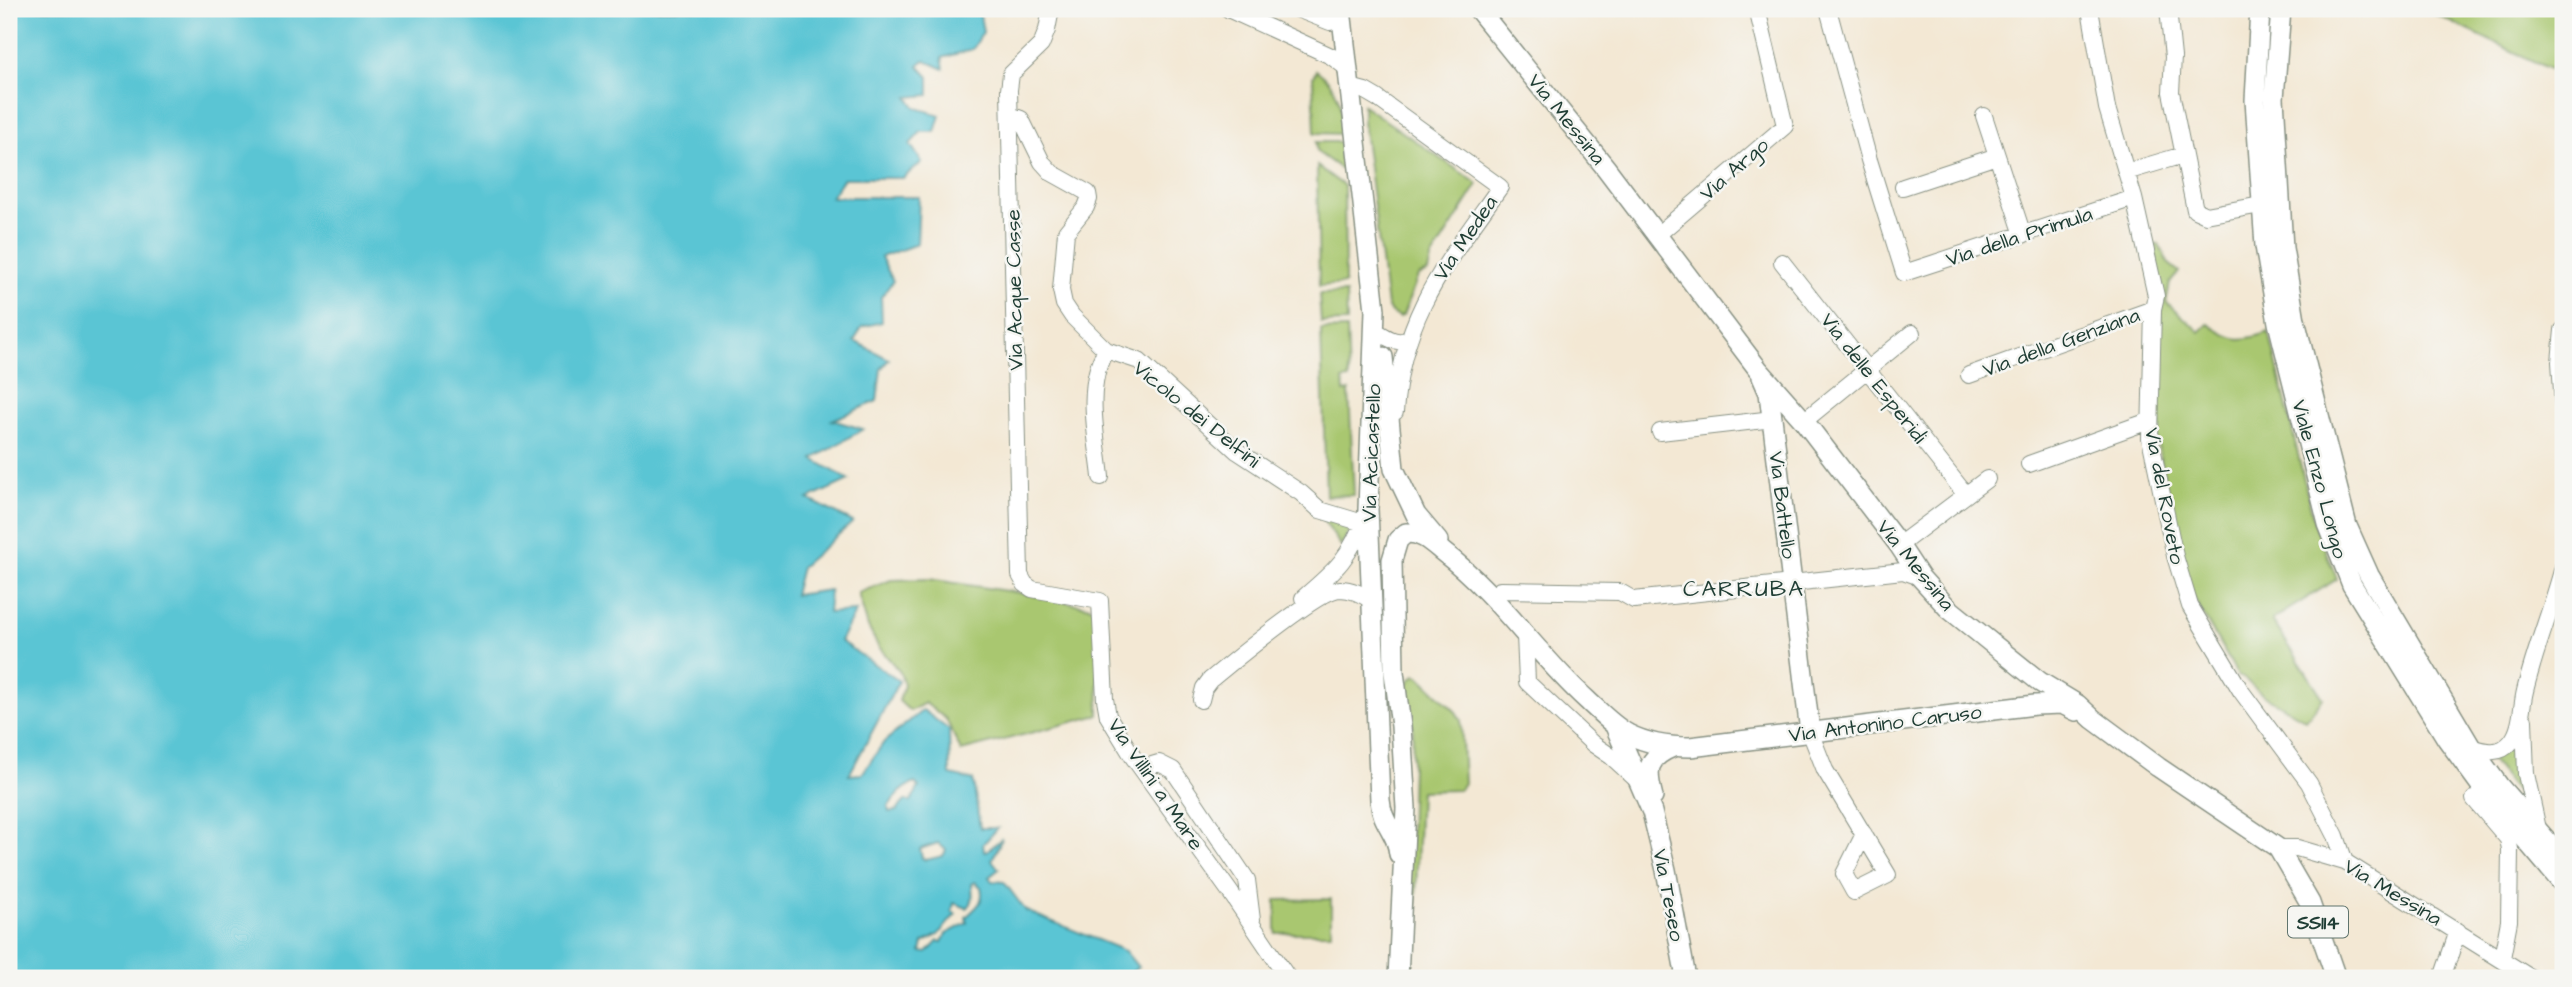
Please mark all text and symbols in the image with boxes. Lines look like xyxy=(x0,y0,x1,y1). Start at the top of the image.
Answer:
street label: Via Messina xyxy=(1521,68,1613,171)
street label: Via Argo xyxy=(1693,131,1777,209)
street label: Via Medea xyxy=(1426,190,1505,287)
street label: Via della Primula xyxy=(1942,199,2096,274)
street label: Via Acque Casse xyxy=(999,209,1030,371)
street label: Via della Genziana xyxy=(1979,301,2144,384)
street label: Via delle Esperidi xyxy=(1813,307,1934,450)
street label: Vicolo dei Delfini xyxy=(1127,354,1267,475)
street label: Via Acicastello xyxy=(1355,383,1388,523)
street label: Viale Enzo Longo xyxy=(2282,397,2355,562)
street label: Via del Roveto xyxy=(2137,425,2192,567)
street label: Via Battello xyxy=(1762,450,1803,561)
street label: Via Messina xyxy=(1870,514,1962,617)
district label: CARRUBA xyxy=(1683,573,1805,605)
street label: Via Antonino Caruso xyxy=(1787,697,1983,750)
street label: Via Villini a Mare xyxy=(1101,712,1211,856)
street label: Via Teseo xyxy=(1645,846,1692,944)
street label: Via Messina xyxy=(2338,852,2447,933)
road number: SS114 xyxy=(2288,906,2348,938)

